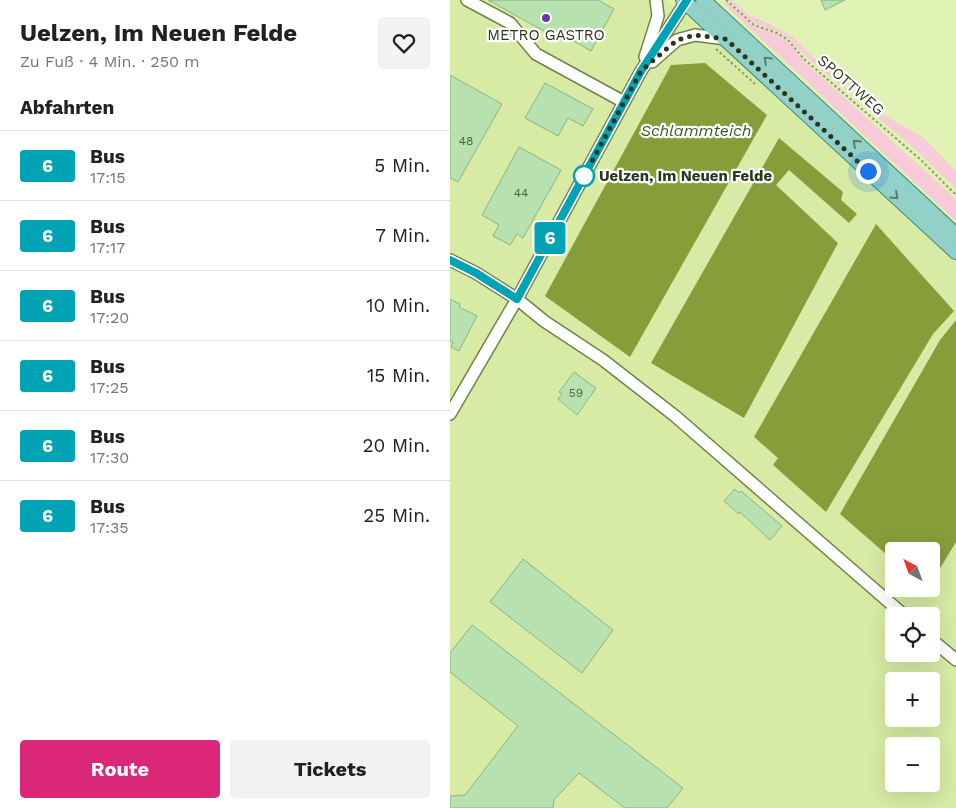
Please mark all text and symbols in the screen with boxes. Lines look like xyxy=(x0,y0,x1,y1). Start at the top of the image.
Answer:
marker: METRO GASTRO xyxy=(540,12,552,24)
button: heart xyxy=(378,17,430,69)
text: Uelzen, Im Neuen Felde xyxy=(20,19,297,47)
place label: METRO GASTRO xyxy=(487,26,605,44)
street label: SPOTTWEG xyxy=(814,51,888,119)
text: Zu Fuß · 4 Min. · 250 m xyxy=(20,52,200,71)
one-way arrow xyxy=(764,57,773,66)
text: Abfahrten xyxy=(20,96,114,119)
water label: Schlammteich xyxy=(641,121,751,140)
house number: 48 xyxy=(459,134,473,148)
one-way arrow xyxy=(852,140,861,149)
text: Bus xyxy=(90,145,125,168)
text: 5 Min. xyxy=(374,154,430,177)
text: 6 xyxy=(42,155,53,176)
your location xyxy=(856,159,881,184)
marker: Uelzen, Im Neuen Felde xyxy=(573,165,595,187)
place label: Uelzen, Im Neuen Felde xyxy=(599,167,773,185)
text: 17:15 xyxy=(90,168,126,187)
house number: 44 xyxy=(514,186,528,200)
one-way arrow xyxy=(889,190,898,199)
text: Bus xyxy=(90,215,125,238)
line badge: 6 xyxy=(534,222,566,254)
text: 7 Min. xyxy=(375,224,430,247)
text: 6 xyxy=(42,225,53,246)
text: 6 xyxy=(544,227,556,248)
text: 17:17 xyxy=(90,238,125,257)
text: Bus xyxy=(90,285,125,308)
text: 10 Min. xyxy=(366,294,430,317)
text: 6 xyxy=(42,295,53,316)
text: 17:20 xyxy=(90,308,129,327)
text: Bus xyxy=(90,355,125,378)
text: 15 Min. xyxy=(367,364,430,387)
text: 6 xyxy=(42,365,53,386)
text: 17:25 xyxy=(90,378,129,397)
house number: 59 xyxy=(569,386,583,400)
text: Bus xyxy=(90,425,125,448)
text: 20 Min. xyxy=(363,434,430,457)
text: 6 xyxy=(42,435,53,456)
text: 17:30 xyxy=(90,448,129,467)
text: Bus xyxy=(90,495,125,518)
text: 25 Min. xyxy=(363,504,430,527)
text: 6 xyxy=(42,505,53,526)
text: 17:35 xyxy=(90,518,129,537)
north arrow xyxy=(885,542,940,598)
map controls xyxy=(885,542,940,792)
button: locate xyxy=(885,607,940,662)
button: + xyxy=(885,672,940,727)
button: − xyxy=(885,737,940,792)
button: Route xyxy=(20,740,220,798)
button: Tickets xyxy=(230,740,430,798)

